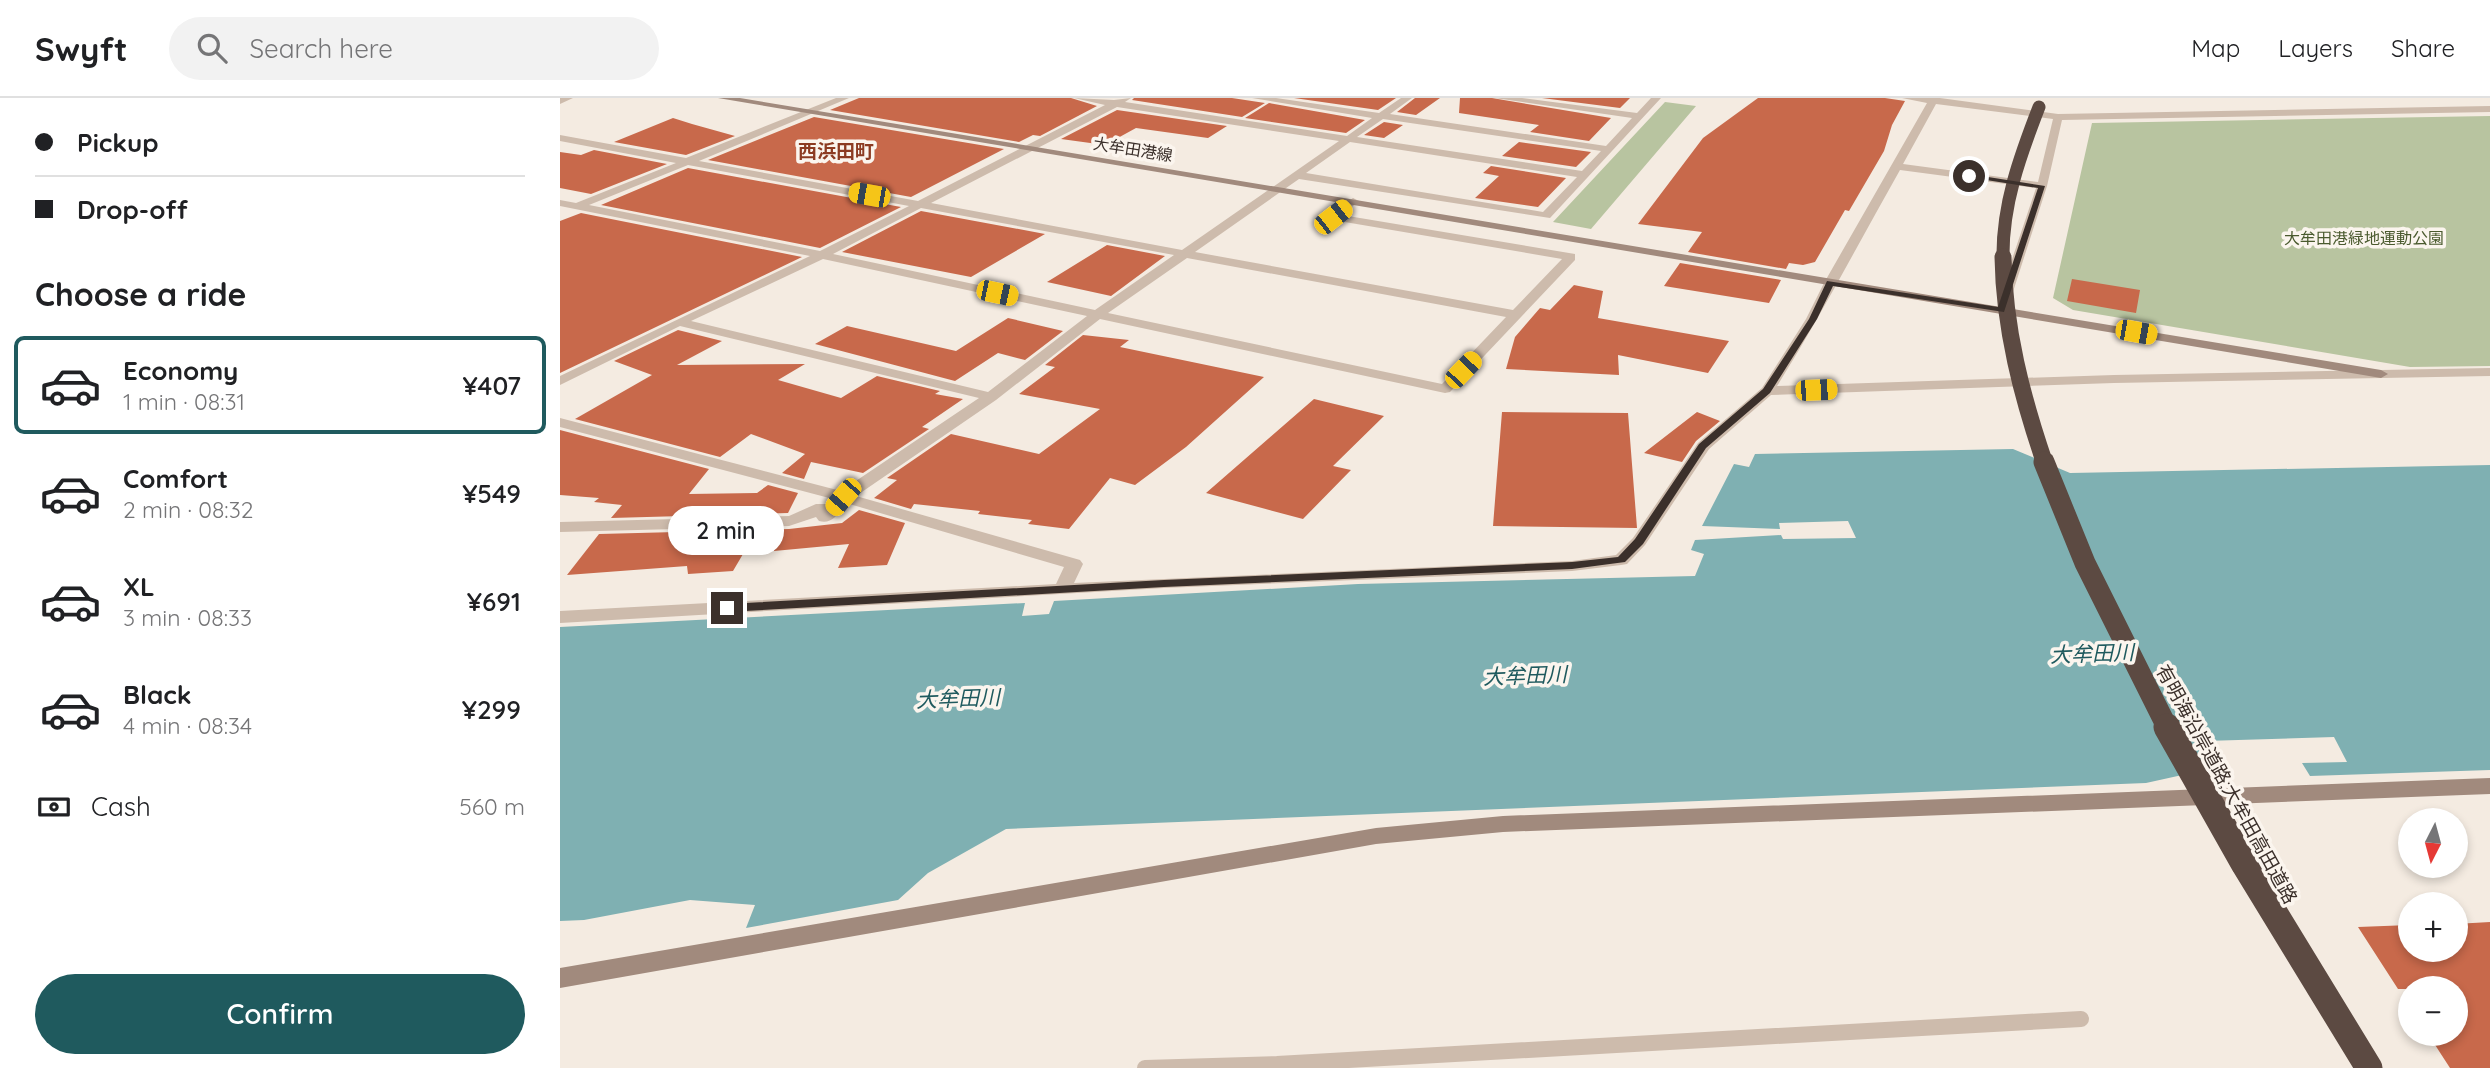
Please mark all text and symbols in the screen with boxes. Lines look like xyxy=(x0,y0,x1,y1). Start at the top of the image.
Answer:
search box xyxy=(169,17,659,80)
text: Swyft xyxy=(35,28,127,69)
icon: search xyxy=(193,29,231,67)
text: Search here xyxy=(249,32,393,65)
text: Map xyxy=(2191,33,2240,63)
text: Layers xyxy=(2278,33,2353,63)
text: Share xyxy=(2391,33,2455,63)
text: Pickup xyxy=(77,126,159,159)
street label: 大牟田港線 xyxy=(1092,133,1174,165)
district label: 西浜田町 xyxy=(798,139,874,163)
route start xyxy=(1953,160,1985,192)
car xyxy=(847,181,892,209)
text: Drop-off xyxy=(77,193,188,226)
car xyxy=(1310,196,1357,238)
park label: 大牟田港緑地運動公園 xyxy=(2284,228,2444,248)
text: Choose a ride xyxy=(35,274,247,314)
car xyxy=(975,278,1020,308)
car xyxy=(2114,318,2159,346)
car xyxy=(1441,348,1486,392)
icon: car xyxy=(39,354,102,417)
text: Economy xyxy=(123,354,238,387)
text: ¥407 xyxy=(462,369,521,402)
car xyxy=(1795,379,1838,401)
text: 1 min · 08:31 xyxy=(123,387,245,416)
icon: car xyxy=(39,462,102,525)
text: Comfort xyxy=(123,462,228,495)
car xyxy=(822,474,865,520)
text: ¥549 xyxy=(462,477,521,510)
text: 2 min · 08:32 xyxy=(123,495,253,524)
callout: 2 min xyxy=(669,506,785,556)
text: 2 min xyxy=(696,516,756,545)
icon: car xyxy=(39,570,102,633)
text: XL xyxy=(123,570,155,603)
text: ¥691 xyxy=(467,585,521,618)
route end xyxy=(711,592,743,624)
text: 3 min · 08:33 xyxy=(123,603,252,632)
water label: 大牟田川 xyxy=(2050,638,2136,667)
water label: 大牟田川 xyxy=(1483,660,1569,689)
street label: 有明海沿岸道路;大牟田高田道路 xyxy=(2151,660,2303,908)
icon: car xyxy=(39,678,102,741)
text: Black xyxy=(123,678,192,711)
water label: 大牟田川 xyxy=(916,683,1002,712)
text: ¥299 xyxy=(462,693,521,726)
text: 4 min · 08:34 xyxy=(123,711,252,740)
icon: cash xyxy=(35,788,73,826)
text: Cash xyxy=(91,790,151,823)
text: 560 m xyxy=(459,792,525,821)
north arrow xyxy=(2398,808,2468,878)
map controls xyxy=(2398,808,2468,1046)
button: + xyxy=(2398,892,2468,962)
button: Confirm xyxy=(35,974,525,1054)
button: − xyxy=(2398,976,2468,1046)

